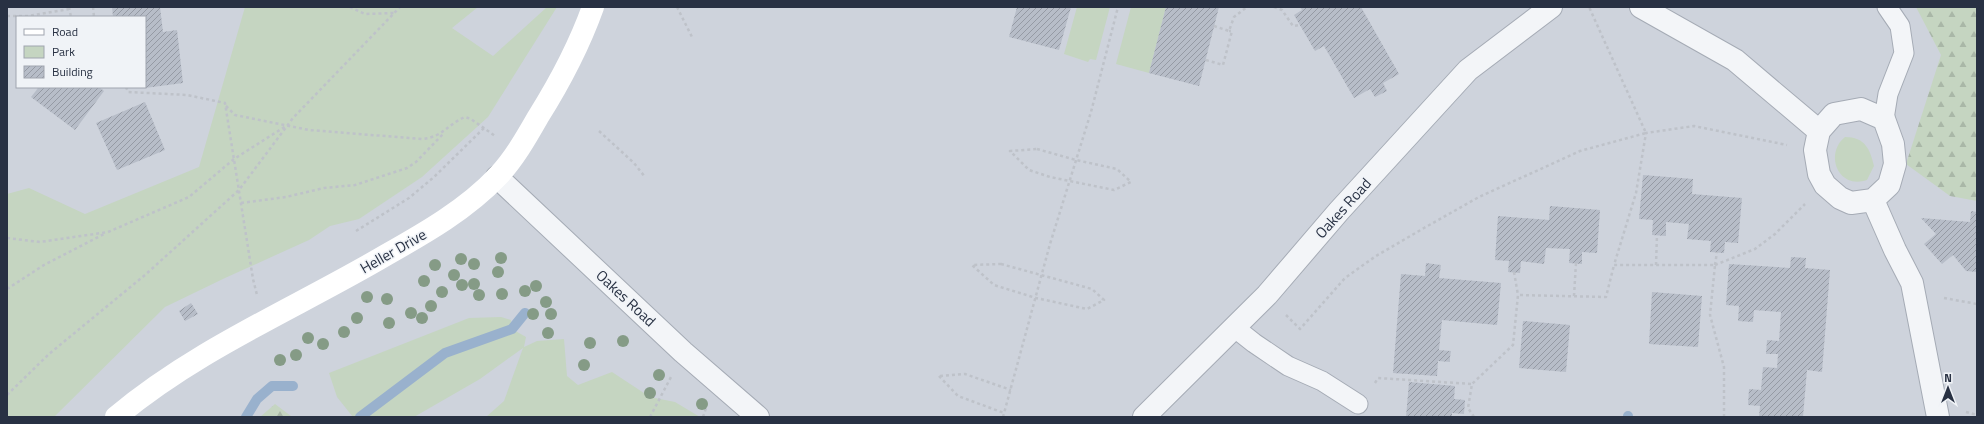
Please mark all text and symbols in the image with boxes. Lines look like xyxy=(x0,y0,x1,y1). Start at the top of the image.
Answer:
legend xyxy=(16,16,146,88)
text: Road xyxy=(52,22,78,41)
text: Park xyxy=(52,42,75,61)
text: Building xyxy=(52,62,93,81)
street label: Oakes Road xyxy=(1309,173,1377,243)
street label: Heller Drive xyxy=(355,223,431,279)
street label: Oakes Road xyxy=(591,264,661,332)
north arrow xyxy=(1928,368,1968,408)
text: N xyxy=(1944,370,1952,386)

